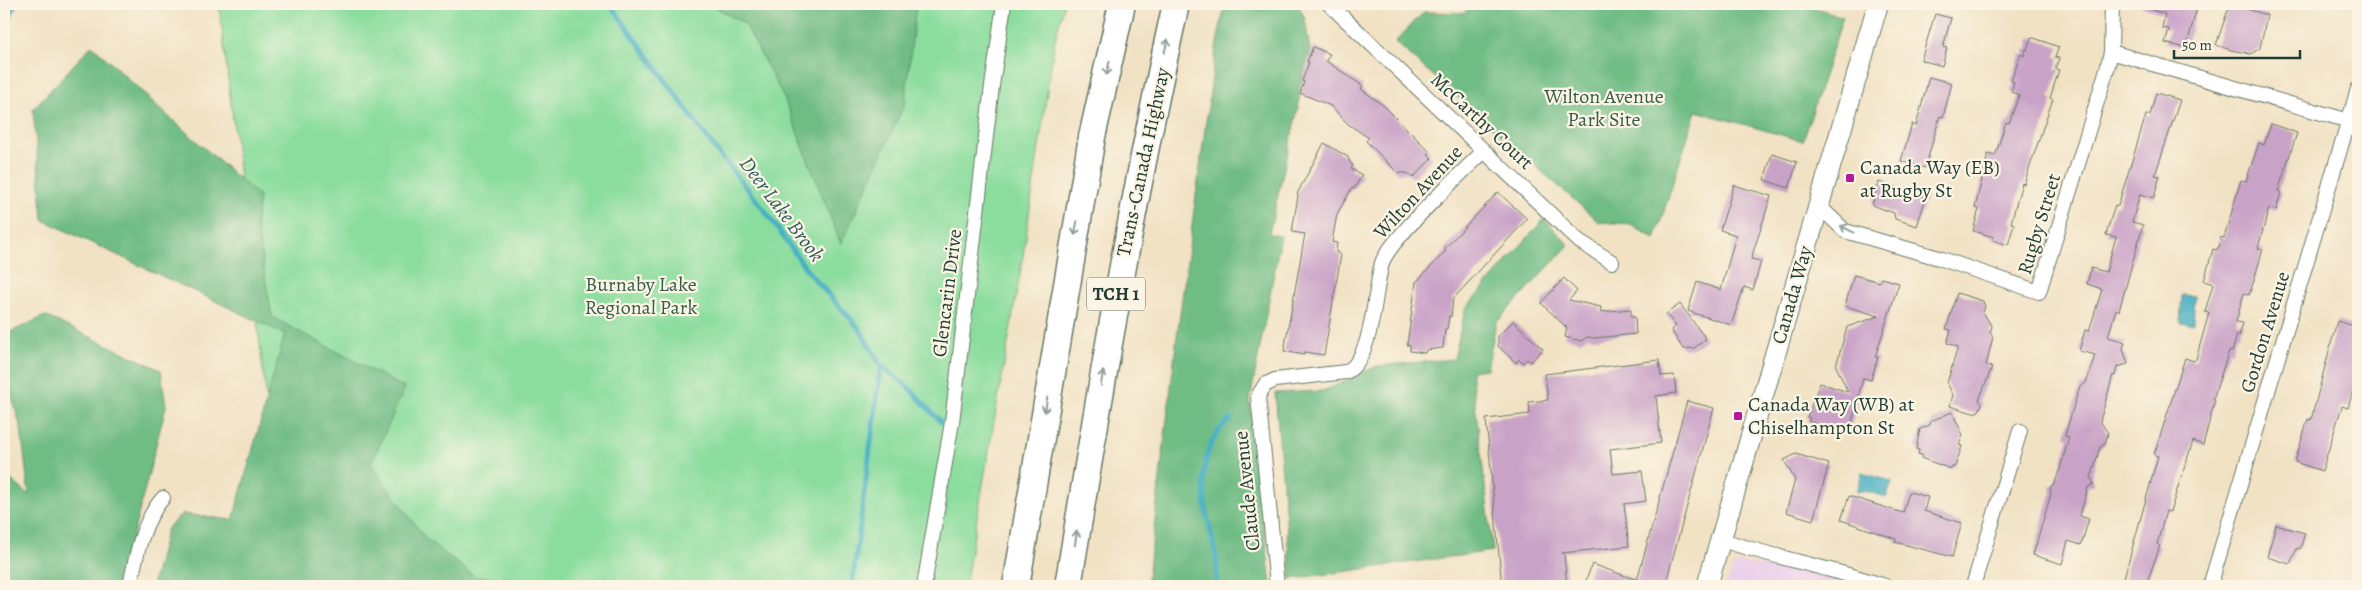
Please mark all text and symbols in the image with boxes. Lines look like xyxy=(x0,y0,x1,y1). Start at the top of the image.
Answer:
scale bar xyxy=(2174,28,2301,60)
text: 50 m xyxy=(2182,35,2212,55)
one-way arrow xyxy=(1162,39,1171,55)
one-way arrow xyxy=(1102,60,1112,76)
street label: Trans-Canada Highway xyxy=(1110,64,1176,259)
street label: McCarthy Court xyxy=(1425,66,1540,176)
park label: Wilton Avenue Park Site xyxy=(1543,83,1664,133)
street label: Wilton Avenue xyxy=(1367,139,1469,246)
water label: Deer Lake Brook xyxy=(733,151,831,267)
place label: Canada Way (EB) at Rugby St xyxy=(1860,154,2000,204)
street label: Rugby Street xyxy=(2011,170,2067,278)
marker: Canada Way (EB) at Rugby St xyxy=(1844,172,1856,184)
one-way arrow xyxy=(1070,219,1080,235)
one-way arrow xyxy=(1840,224,1855,234)
street label: Glencarin Drive xyxy=(926,227,968,359)
street label: Canada Way xyxy=(1765,242,1819,347)
street label: Gordon Avenue xyxy=(2234,268,2296,396)
park label: Burnaby Lake Regional Park xyxy=(585,271,697,321)
road number: TCH 1 xyxy=(1087,278,1145,310)
one-way arrow xyxy=(1098,370,1108,386)
place label: Canada Way (WB) at Chiselhampton St xyxy=(1748,391,1915,441)
one-way arrow xyxy=(1040,397,1050,413)
marker: Canada Way (WB) at Chiselhampton St xyxy=(1732,410,1744,422)
street label: Claude Avenue xyxy=(1227,430,1267,552)
one-way arrow xyxy=(1072,531,1082,547)

